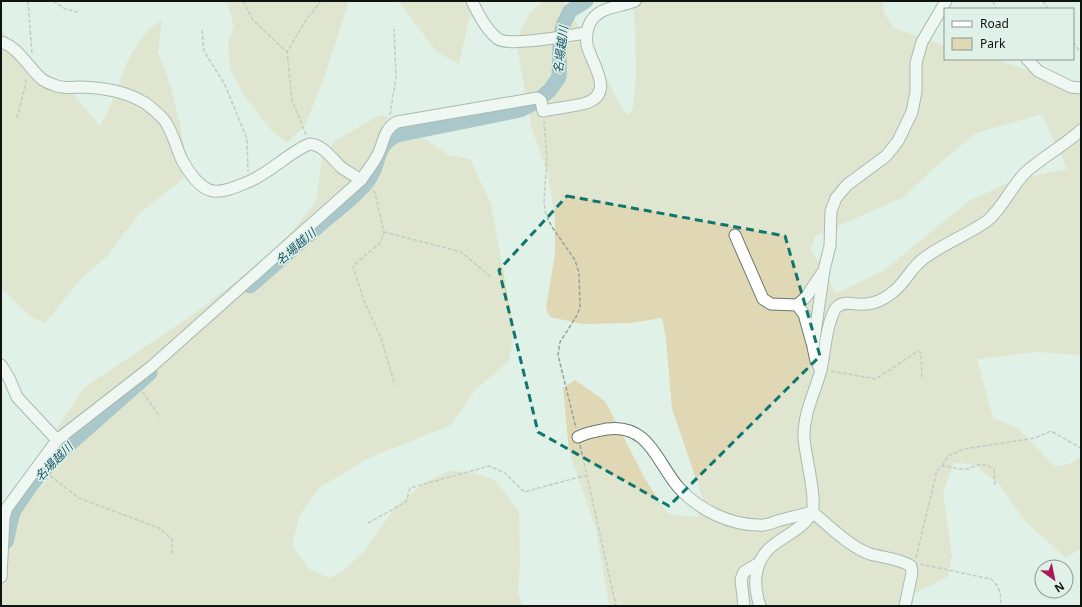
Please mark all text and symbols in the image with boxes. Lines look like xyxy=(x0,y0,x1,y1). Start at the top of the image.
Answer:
legend xyxy=(944,8,1074,60)
text: Road xyxy=(980,15,1009,32)
water label: 名場越川 xyxy=(549,23,572,75)
text: Park xyxy=(980,35,1006,52)
water label: 名場越川 xyxy=(272,223,321,269)
water label: 名場越川 xyxy=(31,437,78,485)
north arrow xyxy=(1034,559,1074,599)
text: N xyxy=(1052,579,1068,597)

